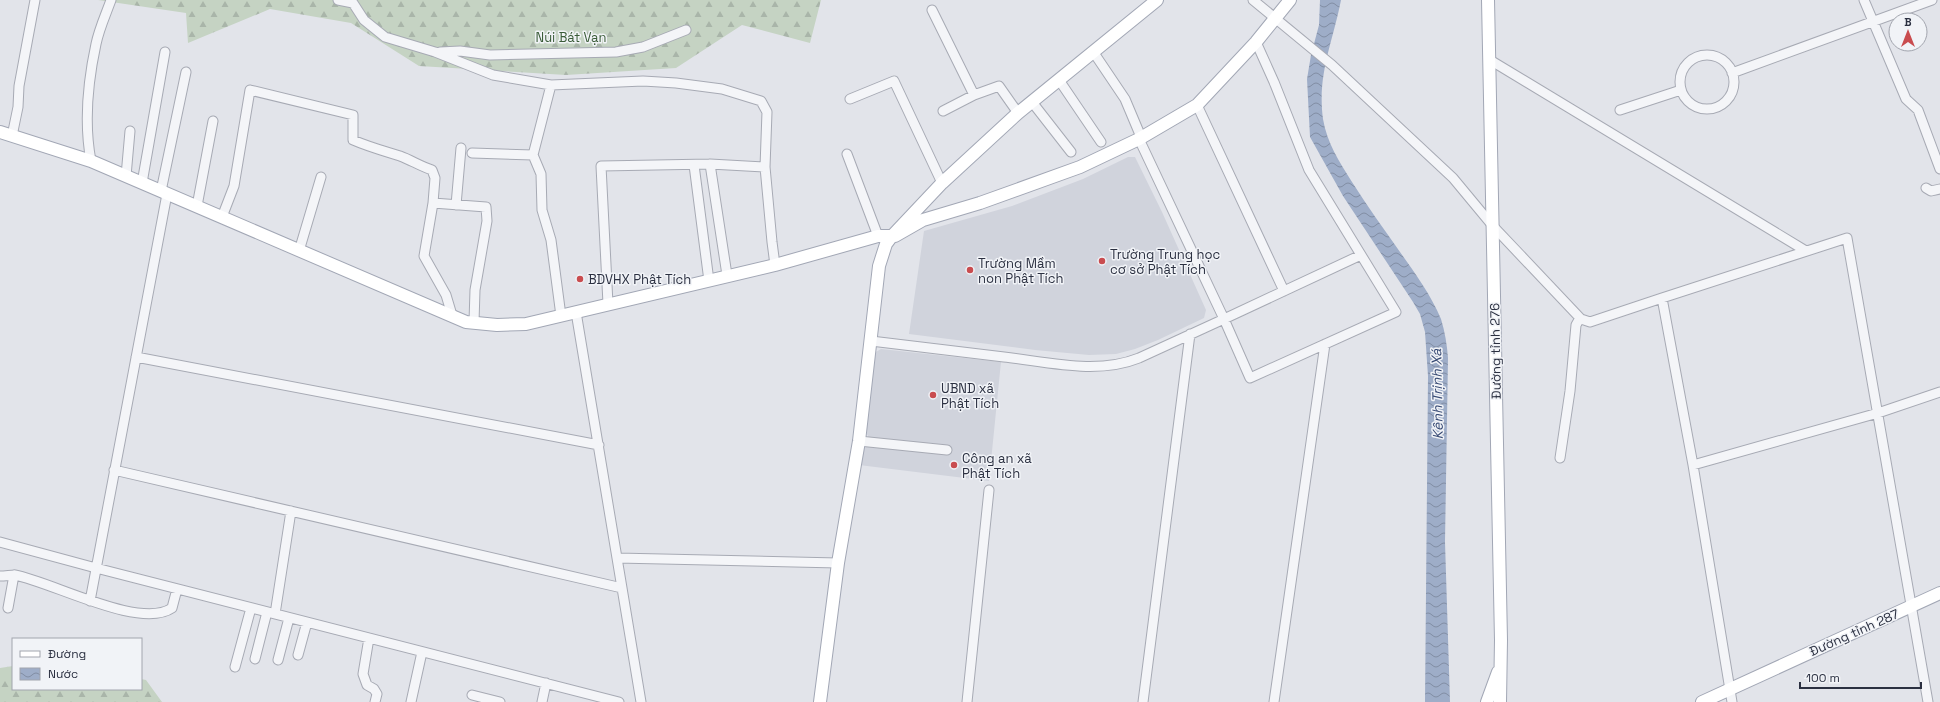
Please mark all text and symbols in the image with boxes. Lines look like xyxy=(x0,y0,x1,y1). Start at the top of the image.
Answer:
north arrow xyxy=(1888,12,1928,52)
text: B xyxy=(1904,15,1912,29)
park label: Núi Bát Vạn xyxy=(536,29,606,46)
place label: Trường Trung học cơ sở Phật Tích xyxy=(1110,246,1221,278)
place label: Trường Mầm non Phật Tích xyxy=(978,255,1063,287)
marker: Trường Trung học cơ sở Phật Tích xyxy=(1097,256,1107,266)
marker: Trường Mầm non Phật Tích xyxy=(965,265,975,275)
place label: BDVHX Phật Tích xyxy=(588,271,691,288)
marker: BDVHX Phật Tích xyxy=(575,274,585,284)
street label: Đường tỉnh 276 xyxy=(1486,303,1505,399)
water label: Kênh Trịnh Xá xyxy=(1427,348,1447,439)
place label: UBND xã Phật Tích xyxy=(941,380,999,412)
marker: UBND xã Phật Tích xyxy=(928,390,938,400)
place label: Công an xã Phật Tích xyxy=(962,450,1032,482)
marker: Công an xã Phật Tích xyxy=(949,460,959,470)
street label: Đường tỉnh 287 xyxy=(1807,605,1902,660)
legend xyxy=(12,638,142,690)
text: Đường xyxy=(48,646,86,662)
scale bar xyxy=(1800,664,1921,690)
text: Nước xyxy=(48,666,78,682)
text: 100 m xyxy=(1806,670,1840,686)

